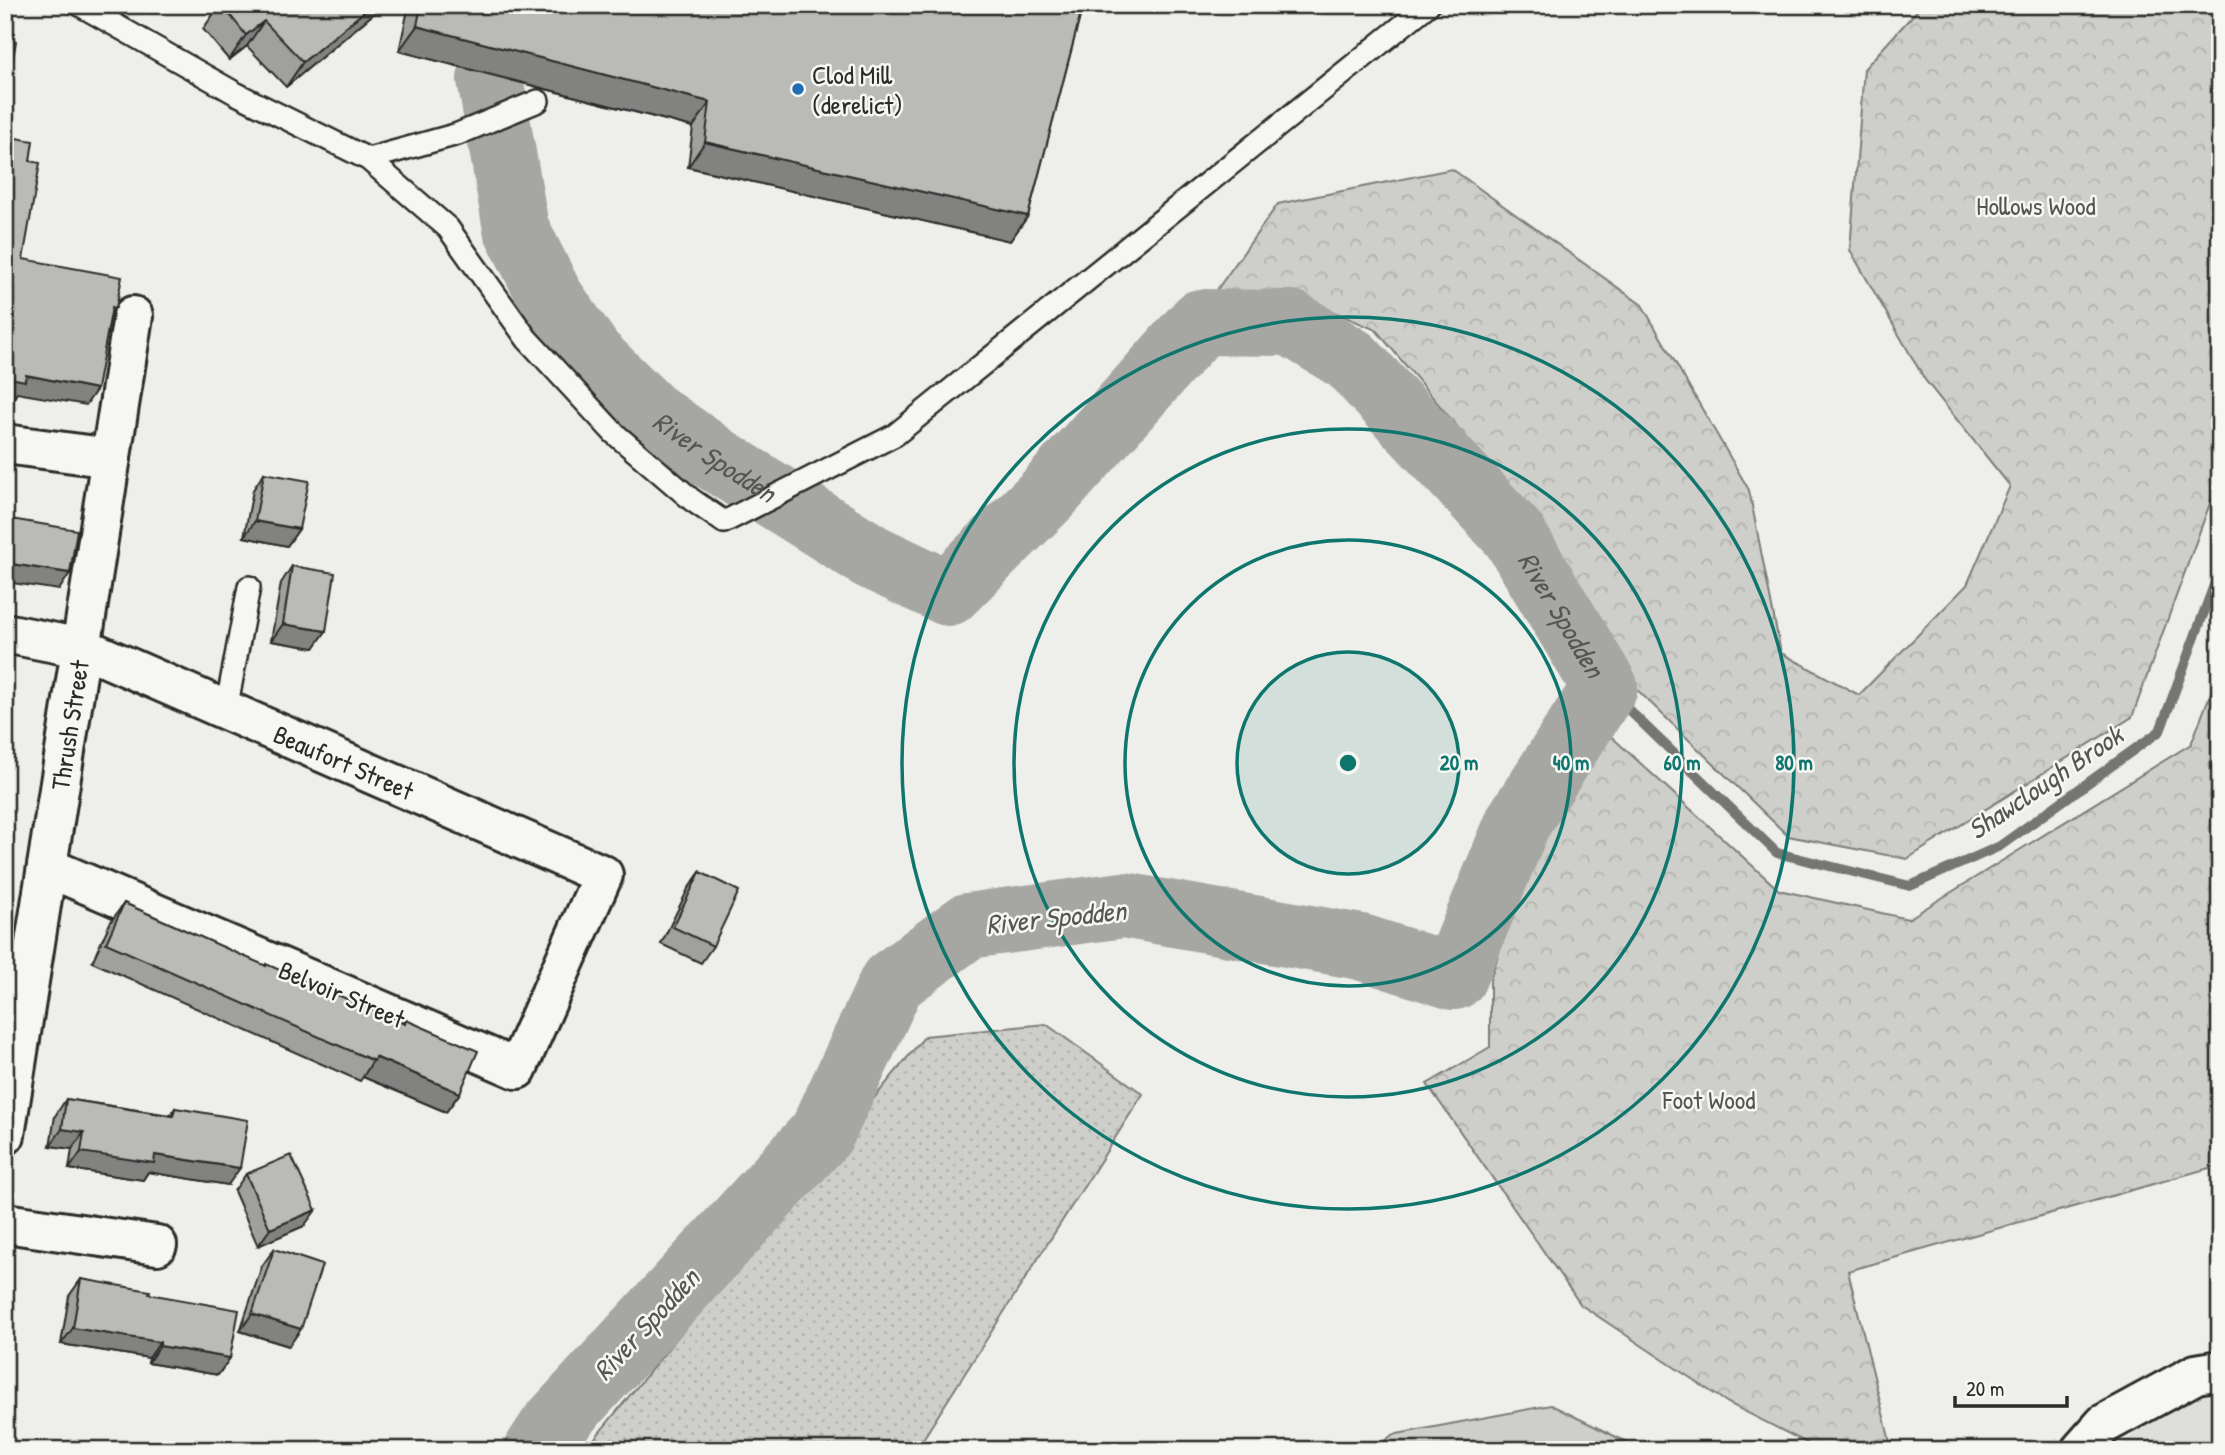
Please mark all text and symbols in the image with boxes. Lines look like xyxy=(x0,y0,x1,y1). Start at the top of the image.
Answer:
place label: Clod Mill (derelict) xyxy=(812,57,903,122)
marker: Clod Mill (derelict) xyxy=(790,81,806,97)
park label: Hollows Wood xyxy=(1976,188,2096,223)
water label: River Spodden xyxy=(646,402,785,513)
water label: River Spodden xyxy=(1509,545,1615,687)
street label: Thrush Street xyxy=(42,657,97,792)
water label: Shawclough Brook xyxy=(1960,715,2132,848)
street label: Beaufort Street xyxy=(268,716,420,808)
text: 20 m xyxy=(1440,748,1478,777)
text: 40 m xyxy=(1553,748,1589,777)
text: 60 m xyxy=(1664,748,1700,777)
text: 80 m xyxy=(1775,748,1813,777)
centre of rings xyxy=(1336,751,1360,775)
water label: River Spodden xyxy=(984,891,1130,943)
street label: Belvoir Street xyxy=(274,952,411,1037)
park label: Foot Wood xyxy=(1662,1082,1755,1117)
water label: River Spodden xyxy=(584,1258,709,1388)
scale bar xyxy=(1955,1364,2068,1408)
text: 20 m xyxy=(1966,1374,2004,1403)

